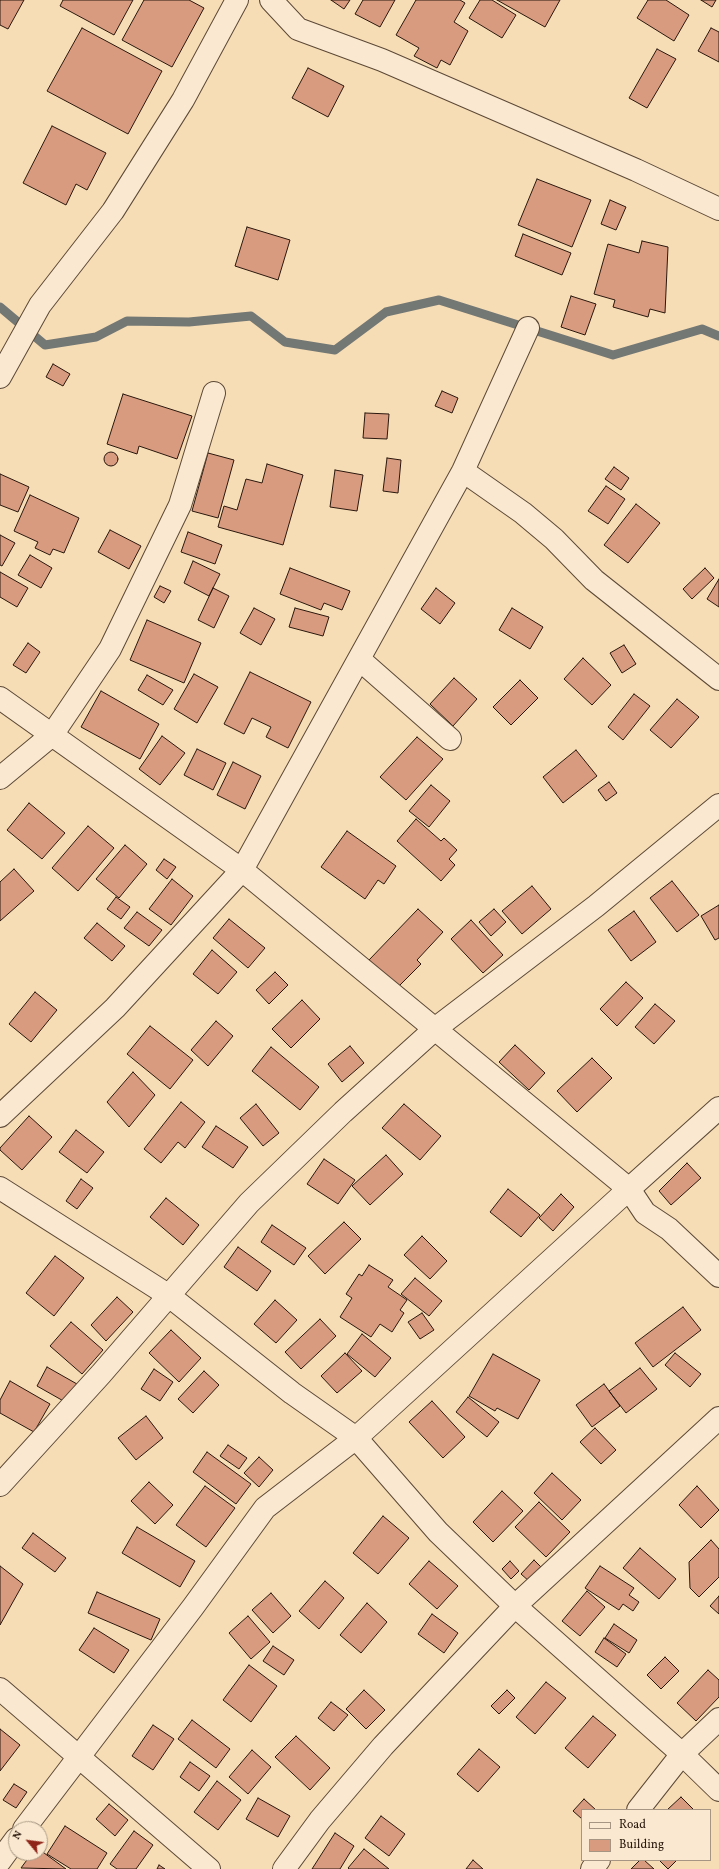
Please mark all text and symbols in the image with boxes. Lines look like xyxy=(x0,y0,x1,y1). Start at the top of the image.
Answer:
legend xyxy=(581,1809,711,1861)
text: Road xyxy=(619,1817,646,1833)
north arrow xyxy=(8,1821,48,1861)
text: N xyxy=(9,1828,26,1843)
text: Building xyxy=(619,1837,664,1853)

